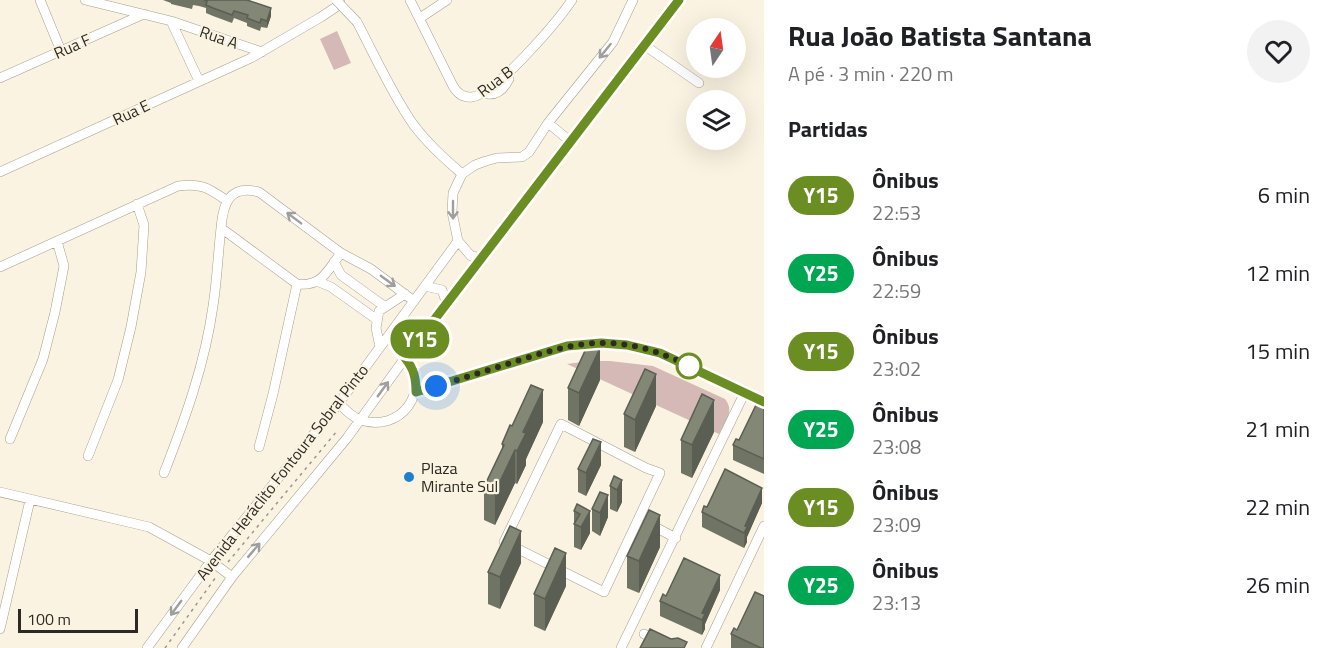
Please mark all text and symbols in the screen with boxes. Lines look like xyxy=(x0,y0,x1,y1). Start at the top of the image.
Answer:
text: Rua João Batista Santana xyxy=(788,14,1092,57)
north arrow xyxy=(686,18,746,78)
map controls xyxy=(686,18,746,150)
street label: Rua A xyxy=(196,19,242,55)
button: heart xyxy=(1247,20,1310,83)
street label: Rua F xyxy=(50,27,94,65)
one-way arrow xyxy=(599,43,612,59)
text: A pé · 3 min · 220 m xyxy=(788,58,953,89)
street label: Rua B xyxy=(472,59,518,103)
button: layers xyxy=(686,90,746,150)
street label: Rua E xyxy=(108,93,154,131)
text: Partidas xyxy=(788,112,868,146)
text: Ônibus xyxy=(872,163,939,197)
text: 6 min xyxy=(1258,178,1310,212)
text: Y15 xyxy=(803,179,839,211)
text: 22:53 xyxy=(872,197,921,228)
one-way arrow xyxy=(447,199,459,219)
one-way arrow xyxy=(286,212,302,224)
text: Ônibus xyxy=(872,241,939,275)
text: 12 min xyxy=(1245,256,1310,290)
text: Y25 xyxy=(803,257,839,289)
one-way arrow xyxy=(379,275,395,288)
text: 22:59 xyxy=(872,275,921,306)
text: Ônibus xyxy=(872,319,939,353)
line badge: Y15 xyxy=(386,320,454,358)
text: Y15 xyxy=(402,323,438,355)
text: 15 min xyxy=(1245,334,1310,368)
text: Y15 xyxy=(803,335,839,367)
unlabelled marker xyxy=(676,353,702,379)
text: 23:02 xyxy=(872,353,921,384)
street label: Avenida Heráclito Fontoura Sobral Pinto xyxy=(190,359,374,585)
your location xyxy=(421,371,451,401)
one-way arrow xyxy=(377,381,389,397)
text: Ônibus xyxy=(872,397,939,431)
text: 21 min xyxy=(1245,412,1310,446)
text: Y25 xyxy=(803,413,839,445)
text: 23:08 xyxy=(872,431,921,462)
place label: Plaza Mirante Sul xyxy=(421,456,498,498)
marker: Plaza Mirante Sul xyxy=(402,470,416,484)
text: Ônibus xyxy=(872,475,939,509)
text: 22 min xyxy=(1245,490,1310,524)
text: Y15 xyxy=(803,491,839,523)
text: 23:09 xyxy=(872,509,921,540)
one-way arrow xyxy=(247,543,261,558)
text: Ônibus xyxy=(872,553,939,587)
text: 26 min xyxy=(1245,568,1310,602)
text: Y25 xyxy=(803,569,839,601)
text: 23:13 xyxy=(872,587,921,618)
one-way arrow xyxy=(170,600,183,616)
scale bar xyxy=(18,606,138,634)
text: 100 m xyxy=(27,607,71,631)

